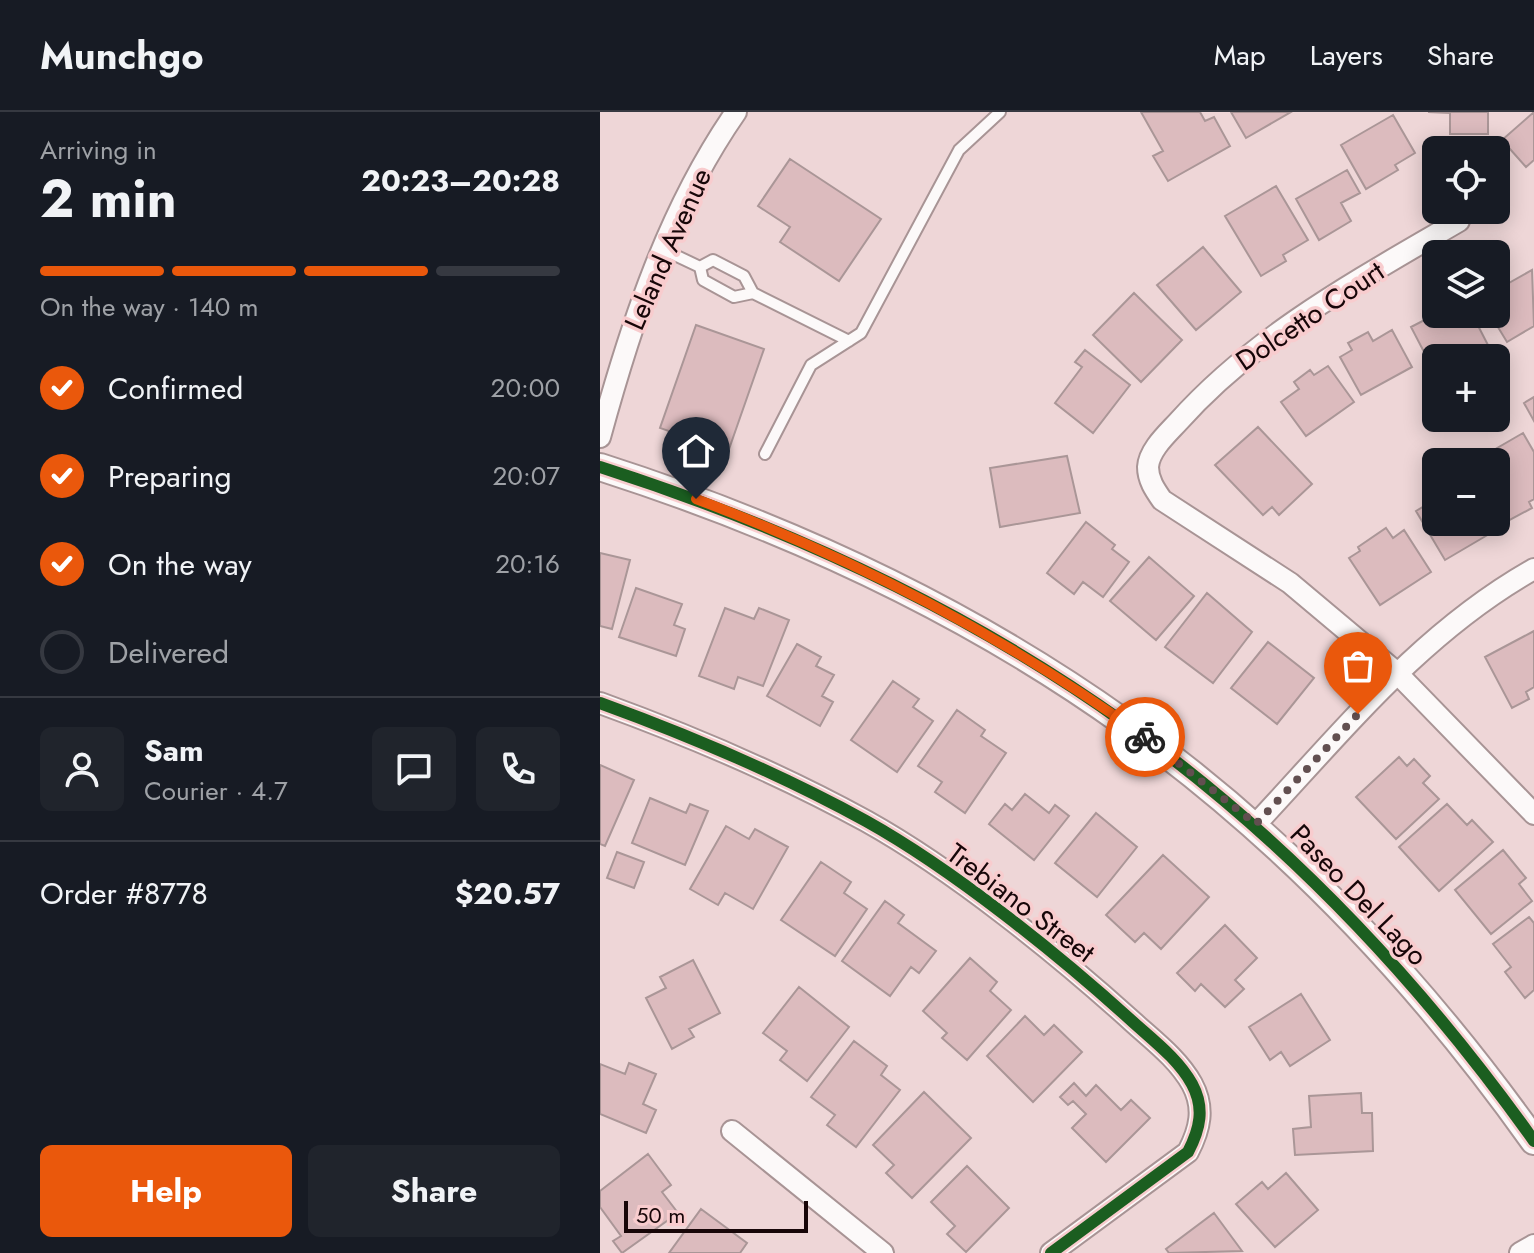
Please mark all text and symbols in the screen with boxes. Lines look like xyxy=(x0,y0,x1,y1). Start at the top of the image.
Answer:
text: Munchgo xyxy=(40,28,204,83)
text: Map xyxy=(1214,35,1266,76)
text: Layers xyxy=(1310,35,1383,76)
text: Share xyxy=(1427,35,1494,76)
text: Arriving in xyxy=(40,131,157,169)
map controls xyxy=(1422,136,1510,536)
button: locate xyxy=(1422,136,1510,224)
text: 20:23–20:28 xyxy=(361,159,560,202)
text: 2 min xyxy=(40,161,177,237)
street label: Leland Avenue xyxy=(614,162,722,336)
button: layers xyxy=(1422,240,1510,328)
street label: Dolcetto Court xyxy=(1228,251,1393,381)
text: On the way · 140 m xyxy=(40,288,259,326)
button: + xyxy=(1422,344,1510,432)
icon: check xyxy=(40,366,84,410)
text: Confirmed xyxy=(108,367,243,410)
text: 20:00 xyxy=(491,369,560,407)
pin xyxy=(662,417,730,499)
icon: home xyxy=(674,429,718,473)
button: − xyxy=(1422,448,1510,536)
icon: check xyxy=(40,454,84,498)
text: Preparing xyxy=(108,455,232,498)
text: 20:07 xyxy=(493,457,560,495)
icon: check xyxy=(40,542,84,586)
text: On the way xyxy=(108,543,252,586)
text: 20:16 xyxy=(495,545,560,583)
text: Delivered xyxy=(108,631,229,674)
pin xyxy=(1324,632,1392,714)
icon: bag xyxy=(1336,644,1380,688)
courier xyxy=(1105,697,1185,777)
icon: bike xyxy=(1123,715,1167,759)
button: person xyxy=(40,727,124,811)
button: chat xyxy=(372,727,456,811)
button: phone xyxy=(476,727,560,811)
text: Sam xyxy=(144,729,204,772)
text: Courier · 4.7 xyxy=(144,772,288,810)
street label: Paseo Del Lago xyxy=(1281,815,1437,975)
street label: Trebiano Street xyxy=(938,834,1104,973)
text: Order #8778 xyxy=(40,872,208,915)
text: $20.57 xyxy=(455,872,560,915)
button: Help xyxy=(40,1145,292,1237)
button: Share xyxy=(308,1145,560,1237)
scale bar xyxy=(624,1197,808,1233)
text: 50 m xyxy=(636,1199,685,1231)

